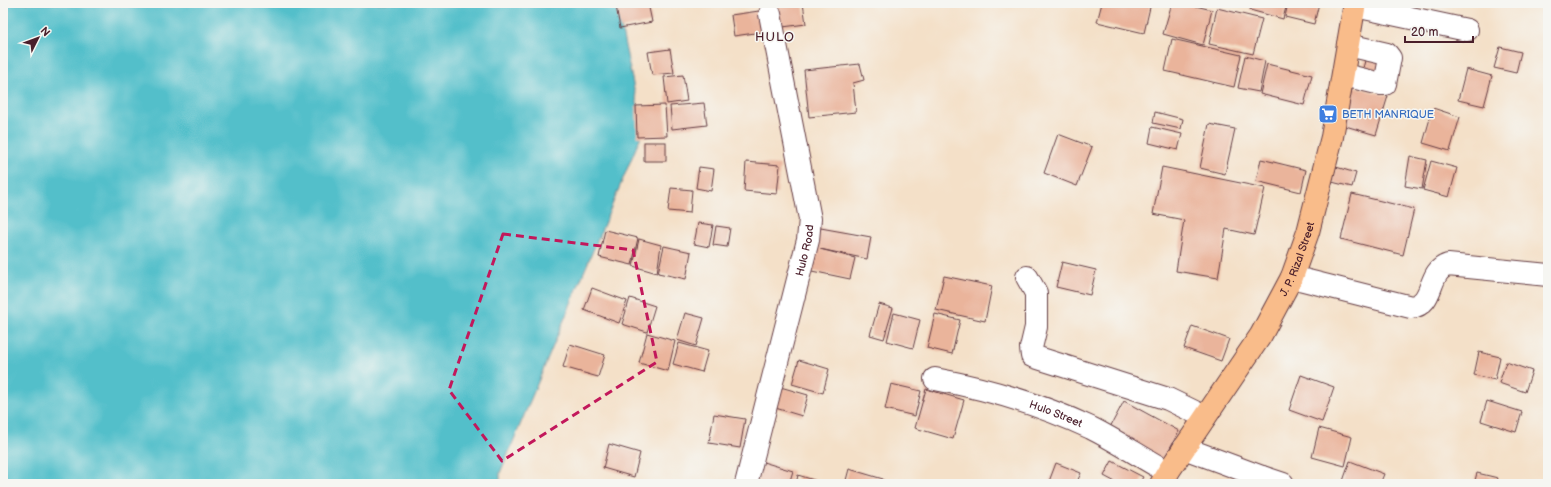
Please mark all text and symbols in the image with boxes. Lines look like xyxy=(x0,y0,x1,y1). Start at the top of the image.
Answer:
north arrow xyxy=(18,18,58,58)
scale bar xyxy=(1405,18,1473,44)
text: N xyxy=(37,24,53,39)
text: 20 m xyxy=(1411,25,1438,40)
district label: HULO xyxy=(755,29,795,45)
supermarket icon: BETH MANRIQUE xyxy=(1317,103,1339,125)
place label: BETH MANRIQUE xyxy=(1342,108,1434,121)
street label: J. P. Rizal Street xyxy=(1277,220,1317,298)
street label: Hulo Road xyxy=(793,224,816,278)
street label: Hulo Street xyxy=(1028,398,1085,430)

